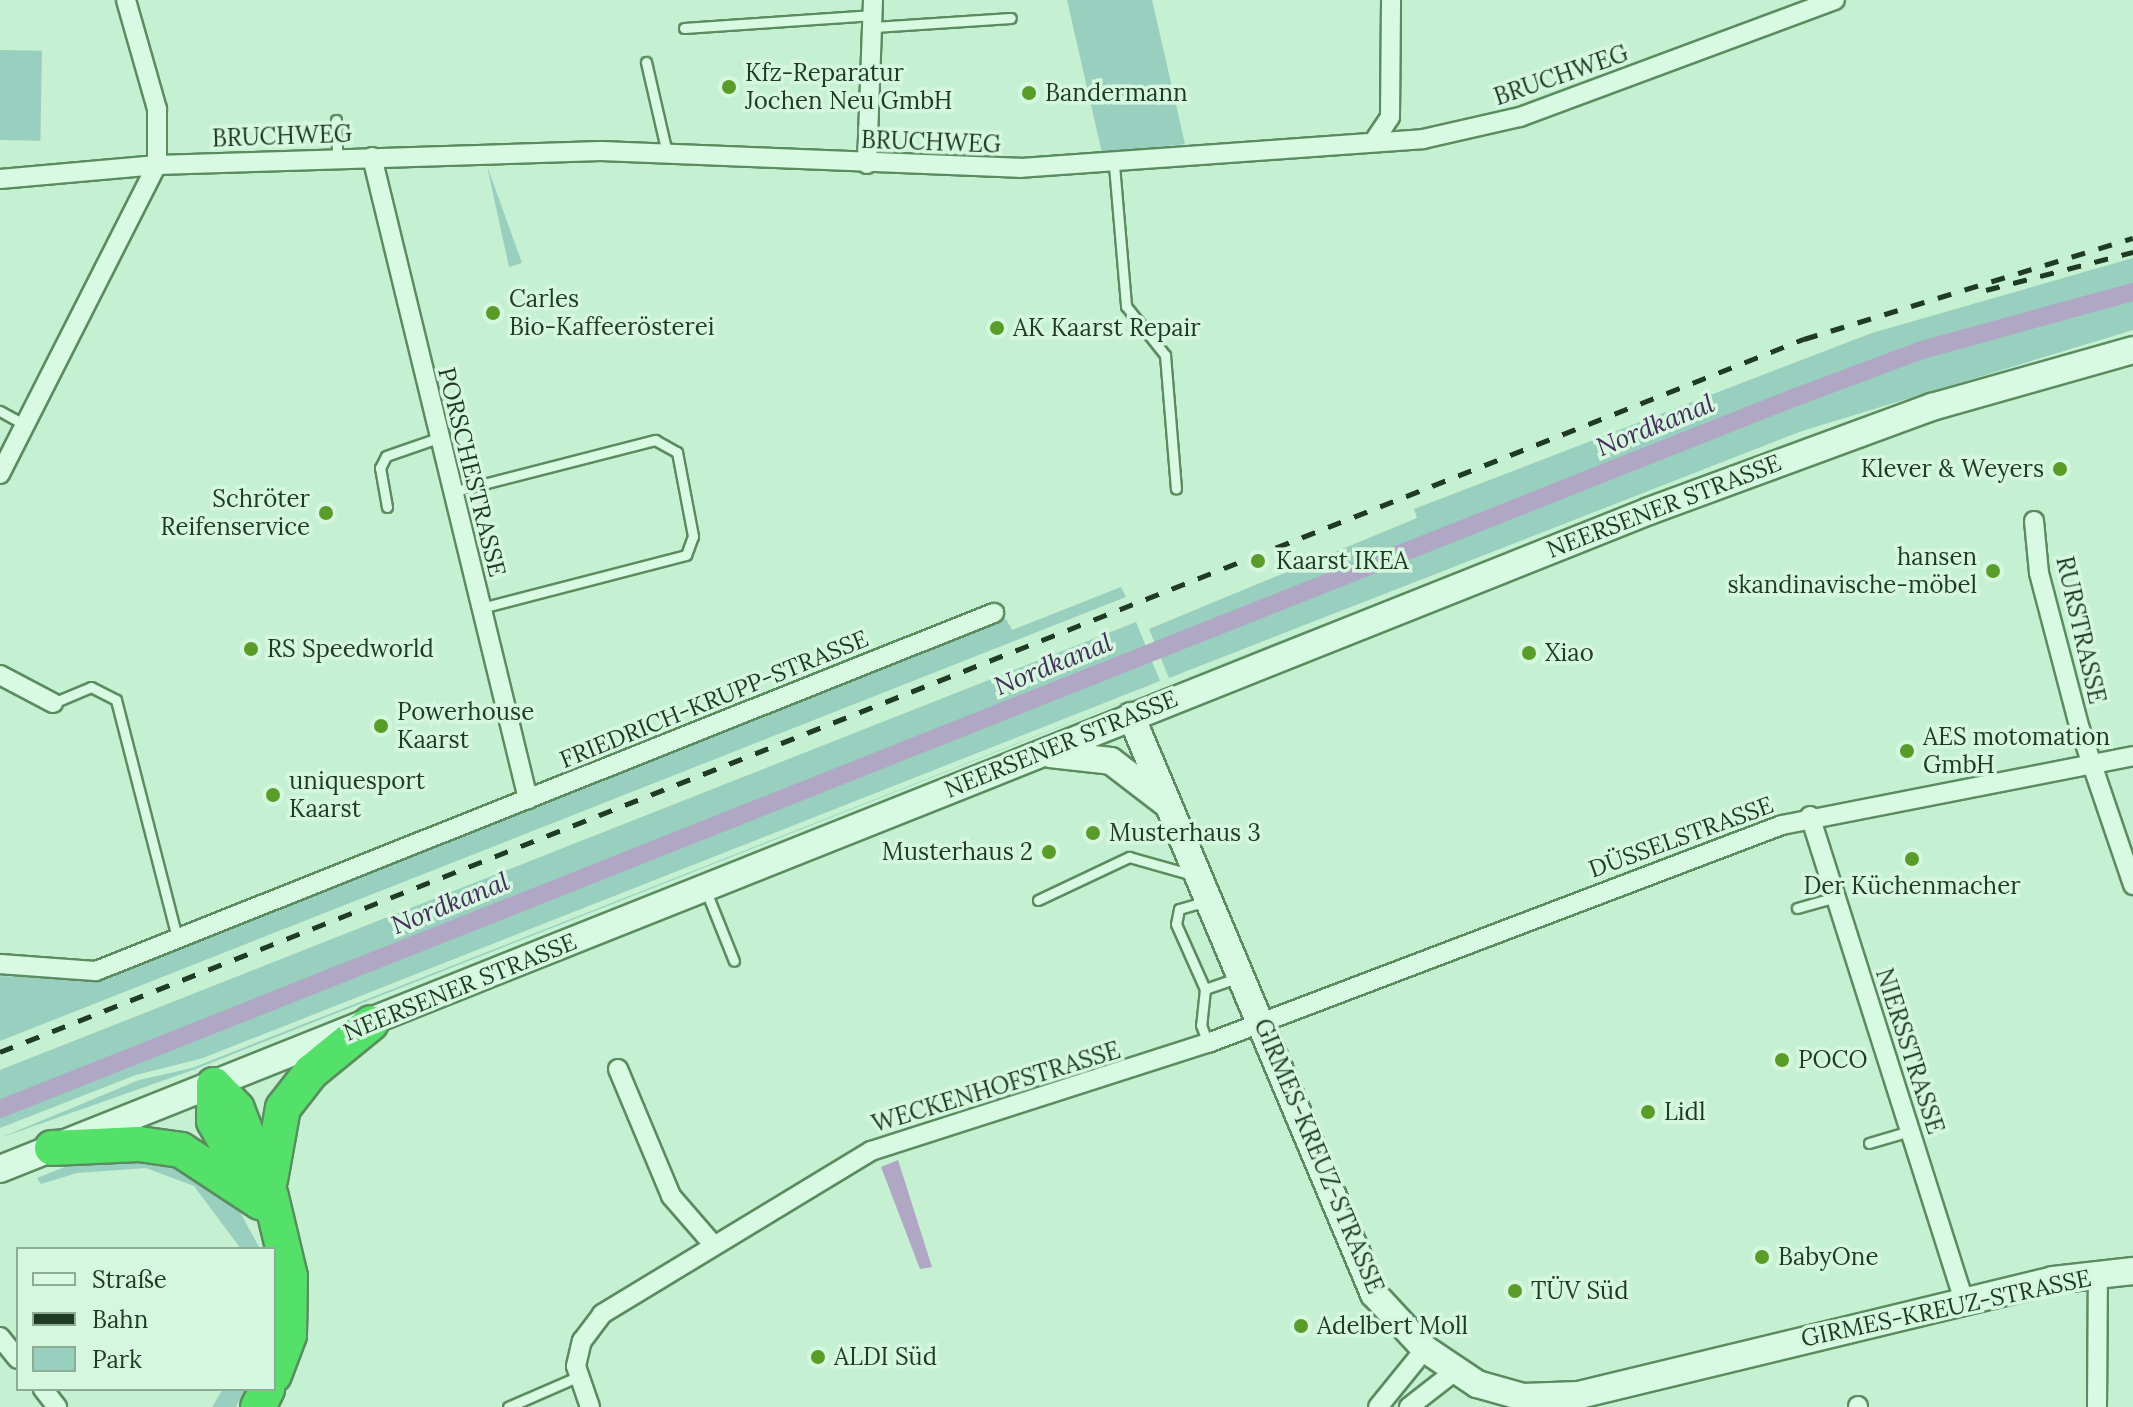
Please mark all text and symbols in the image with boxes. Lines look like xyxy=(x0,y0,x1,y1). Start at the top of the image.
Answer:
street label: BRUCHWEG xyxy=(1490,39,1632,111)
place label: Kfz-Reparatur Jochen Neu GmbH xyxy=(745,59,952,115)
marker: Kfz-Reparatur Jochen Neu GmbH xyxy=(720,78,738,96)
place label: Bandermann xyxy=(1045,79,1188,107)
marker: Bandermann xyxy=(1020,84,1038,102)
street label: BRUCHWEG xyxy=(211,119,353,153)
street label: BRUCHWEG xyxy=(860,125,1002,159)
place label: Carles Bio-Kaffeerösterei xyxy=(509,285,715,341)
marker: Carles Bio-Kaffeerösterei xyxy=(484,304,502,322)
place label: AK Kaarst Repair xyxy=(1013,314,1201,342)
marker: AK Kaarst Repair xyxy=(988,319,1006,337)
street label: PORSCHESTRASSE xyxy=(432,364,512,580)
water label: Nordkanal xyxy=(1592,387,1718,463)
street label: NEERSENER STRASSE xyxy=(1543,448,1785,564)
place label: Klever & Weyers xyxy=(1861,455,2044,483)
marker: Klever & Weyers xyxy=(2051,460,2069,478)
place label: Schröter Reifenservice xyxy=(161,485,310,541)
marker: Schröter Reifenservice xyxy=(317,504,335,522)
place label: hansen skandinavische-möbel xyxy=(1727,543,1977,599)
place label: Kaarst IKEA xyxy=(1276,547,1409,575)
marker: Kaarst IKEA xyxy=(1247,550,1269,572)
street label: RURSTRASSE xyxy=(2050,553,2112,707)
marker: hansen skandinavische-möbel xyxy=(1984,562,2002,580)
street label: FRIEDRICH-KRUPP-STRASSE xyxy=(556,624,872,774)
water label: Nordkanal xyxy=(990,626,1116,702)
place label: RS Speedworld xyxy=(267,635,434,663)
place label: Xiao xyxy=(1545,639,1594,667)
marker: RS Speedworld xyxy=(242,640,260,658)
marker: Xiao xyxy=(1520,644,1538,662)
street label: NEERSENER STRASSE xyxy=(940,684,1182,804)
place label: Powerhouse Kaarst xyxy=(397,698,534,754)
marker: Powerhouse Kaarst xyxy=(372,717,390,735)
place label: AES motomation GmbH xyxy=(1923,723,2110,779)
marker: AES motomation GmbH xyxy=(1898,742,1916,760)
place label: uniquesport Kaarst xyxy=(289,767,425,823)
marker: uniquesport Kaarst xyxy=(264,786,282,804)
street label: DÜSSELSTRASSE xyxy=(1585,790,1777,884)
place label: Musterhaus 3 xyxy=(1109,819,1261,847)
marker: Musterhaus 3 xyxy=(1084,824,1102,842)
place label: Musterhaus 2 xyxy=(882,838,1033,866)
marker: Musterhaus 2 xyxy=(1040,843,1058,861)
marker: Der Küchenmacher xyxy=(1903,850,1921,868)
water label: Nordkanal xyxy=(387,865,513,941)
place label: Der Küchenmacher xyxy=(1803,872,2021,900)
street label: NEERSENER STRASSE xyxy=(339,927,581,1047)
street label: NIERSSTRASSE xyxy=(1870,965,1950,1137)
street label: GIRMES-KREUZ-STRASSE xyxy=(1248,1014,1390,1298)
street label: WECKENHOFSTRASSE xyxy=(868,1036,1124,1138)
place label: POCO xyxy=(1798,1046,1867,1074)
marker: POCO xyxy=(1773,1051,1791,1069)
place label: Lidl xyxy=(1664,1098,1705,1126)
marker: Lidl xyxy=(1639,1103,1657,1121)
place label: BabyOne xyxy=(1778,1243,1878,1271)
legend xyxy=(16,1247,276,1391)
marker: BabyOne xyxy=(1753,1248,1771,1266)
street label: GIRMES-KREUZ-STRASSE xyxy=(1798,1263,2094,1353)
text: Straße xyxy=(92,1264,167,1295)
place label: TÜV Süd xyxy=(1531,1277,1629,1305)
marker: TÜV Süd xyxy=(1506,1282,1524,1300)
text: Bahn xyxy=(92,1304,148,1335)
place label: Adelbert Moll xyxy=(1317,1312,1468,1340)
marker: Adelbert Moll xyxy=(1292,1317,1310,1335)
place label: ALDI Süd xyxy=(834,1343,937,1371)
text: Park xyxy=(92,1344,142,1375)
marker: ALDI Süd xyxy=(809,1348,827,1366)

